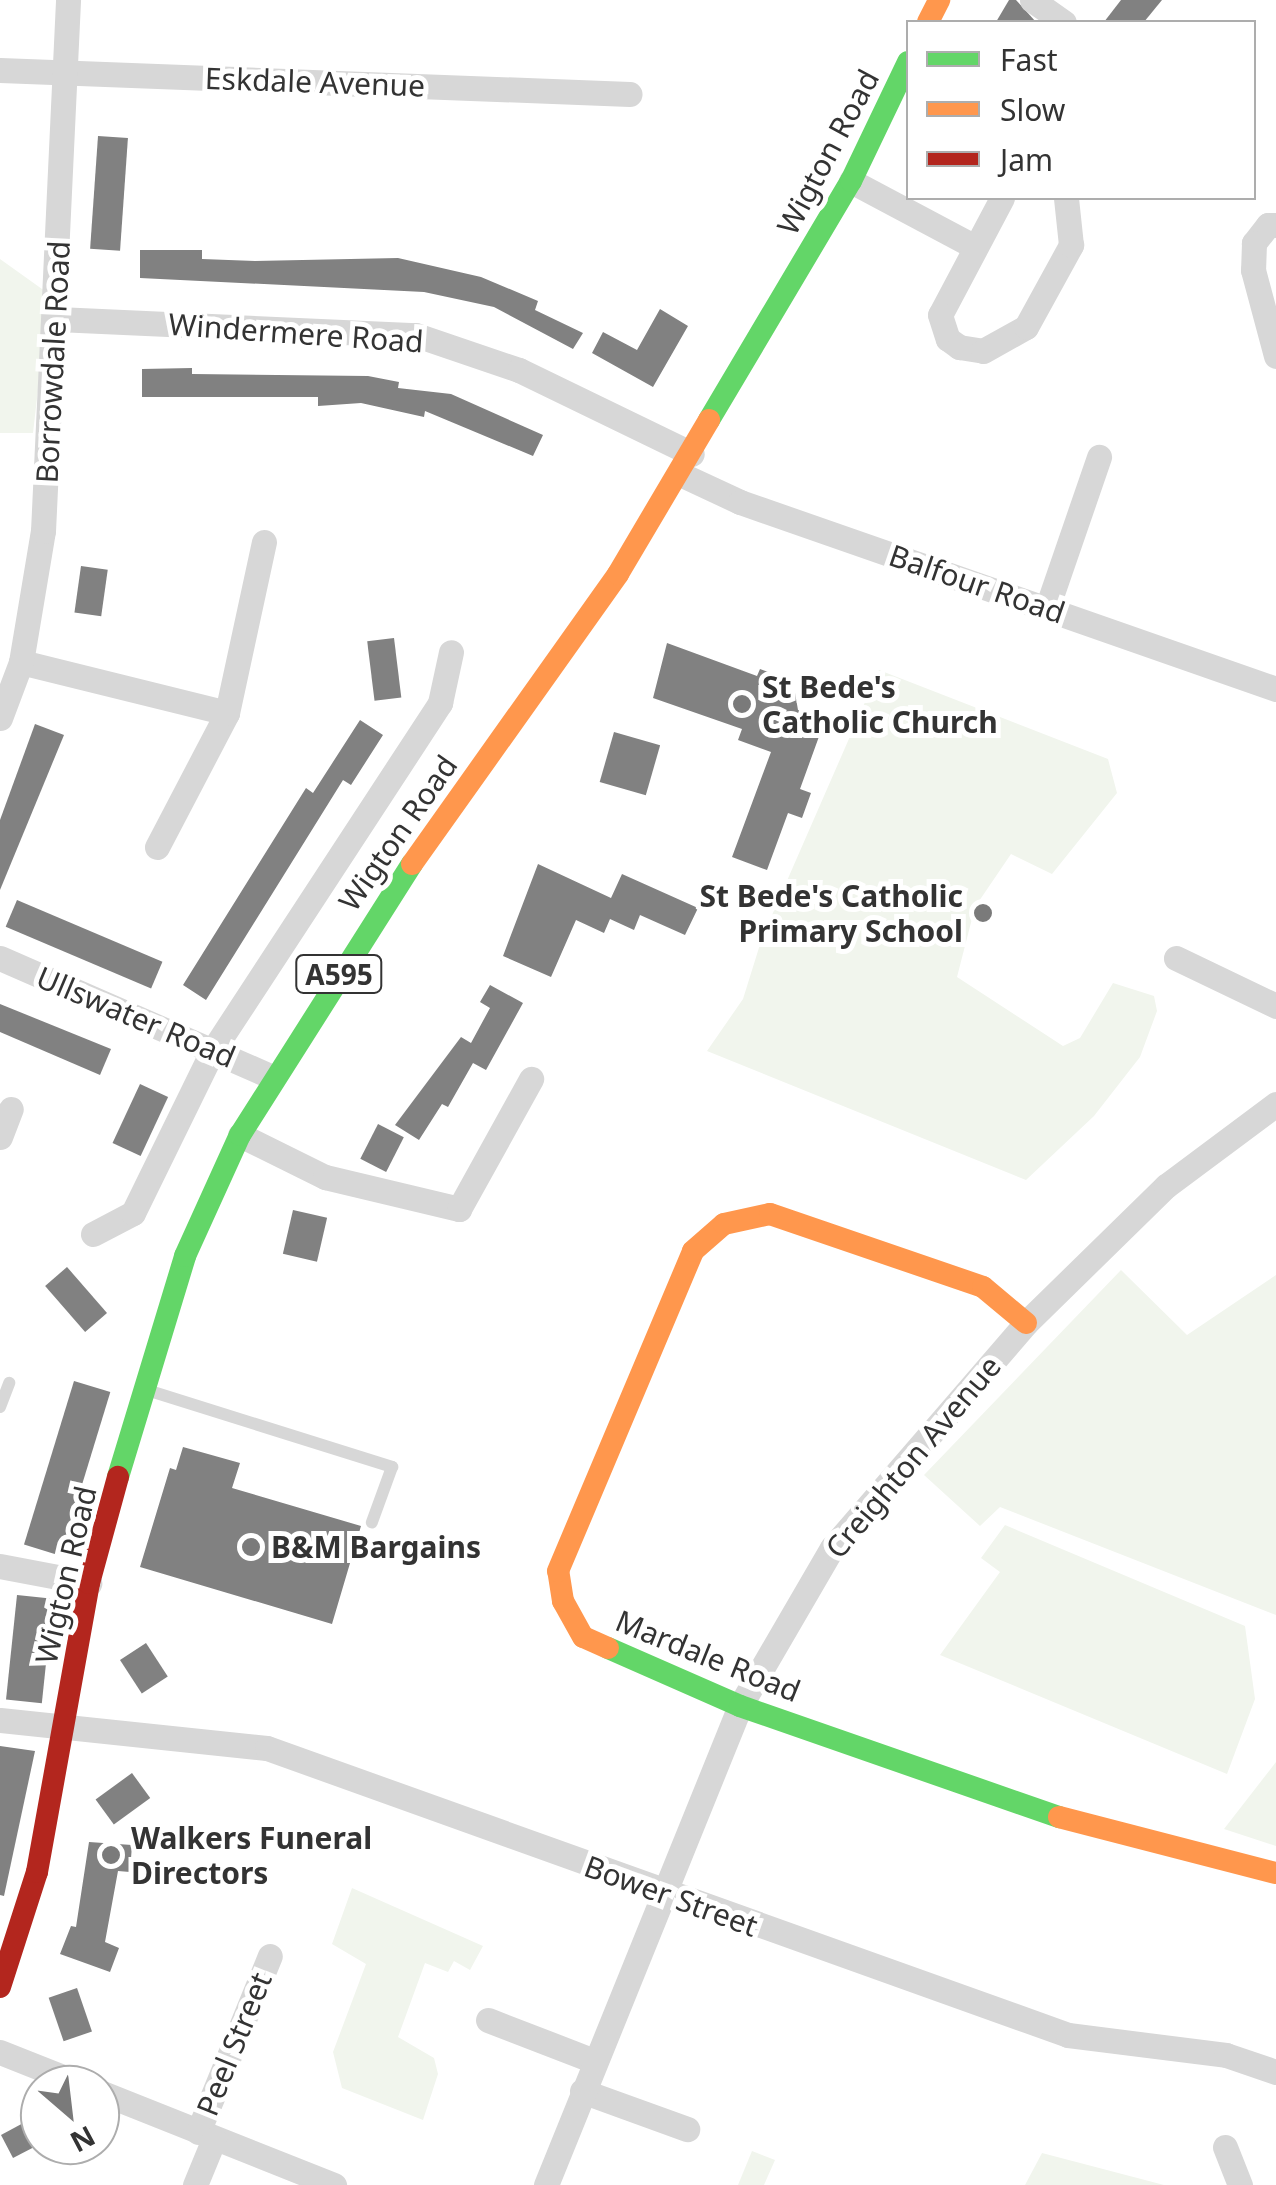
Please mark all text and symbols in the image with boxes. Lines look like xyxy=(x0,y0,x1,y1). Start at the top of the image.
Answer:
legend xyxy=(906,20,1256,200)
text: Fast xyxy=(1000,39,1058,80)
street label: Eskdale Avenue xyxy=(204,60,426,104)
street label: Wigton Road xyxy=(770,63,886,241)
text: Slow xyxy=(1000,89,1065,130)
text: Jam xyxy=(1000,139,1053,180)
street label: Borrowdale Road xyxy=(29,240,77,484)
street label: Windermere Road xyxy=(167,306,425,360)
street label: Balfour Road xyxy=(884,537,1070,631)
place label: St Bede's Catholic Church xyxy=(762,669,998,740)
marker: St Bede's Catholic Church xyxy=(731,693,753,715)
street label: Wigton Road xyxy=(331,748,465,918)
place label: St Bede's Catholic Primary School xyxy=(699,878,963,948)
marker: St Bede's Catholic Primary School xyxy=(972,902,994,924)
road number: A595 xyxy=(294,951,384,997)
street label: Ullswater Road xyxy=(31,959,241,1075)
street label: Creighton Avenue xyxy=(818,1349,1008,1565)
street label: Wigton Road xyxy=(28,1483,104,1667)
place label: B&M Bargains xyxy=(271,1529,481,1565)
marker: B&M Bargains xyxy=(240,1536,262,1558)
street label: Mardale Road xyxy=(611,1603,805,1709)
place label: Walkers Funeral Directors xyxy=(131,1820,372,1890)
marker: Walkers Funeral Directors xyxy=(100,1844,122,1866)
street label: Bower Street xyxy=(580,1848,762,1944)
street label: Peel Street xyxy=(189,1967,279,2121)
north arrow xyxy=(20,2065,120,2165)
text: N xyxy=(64,2118,102,2162)

